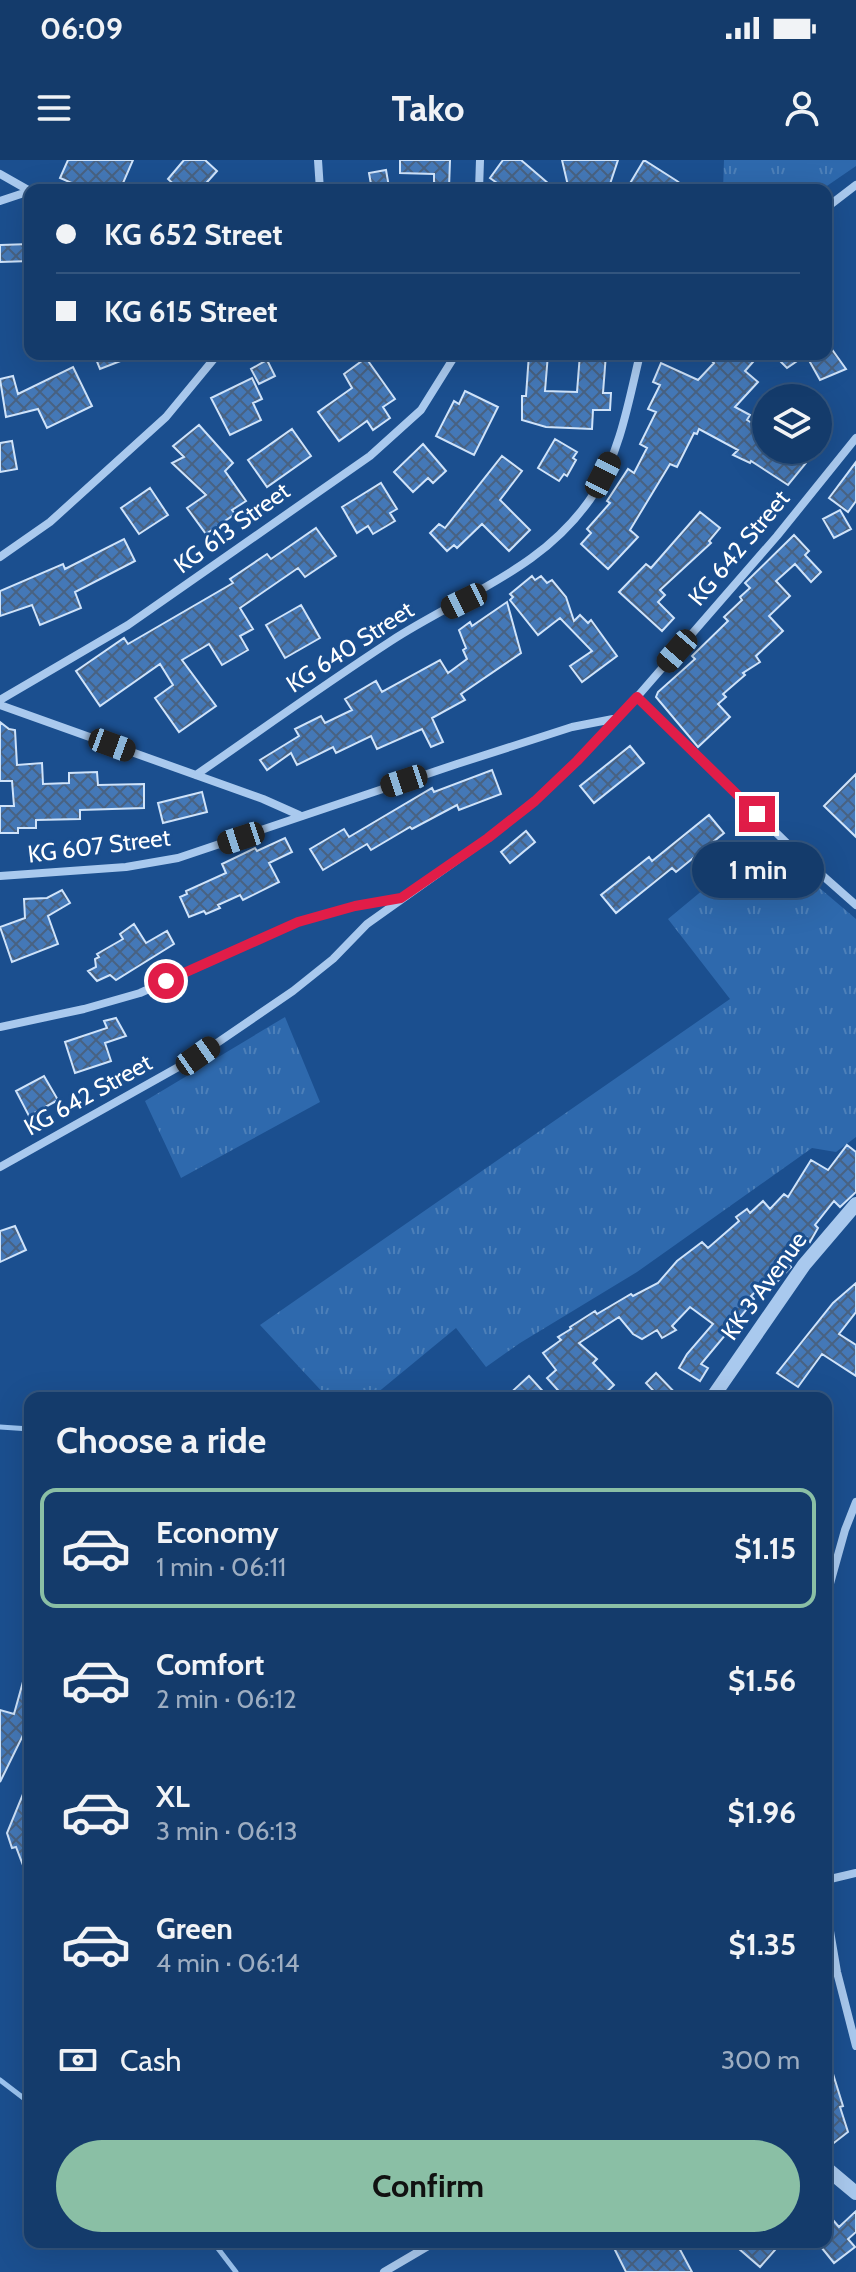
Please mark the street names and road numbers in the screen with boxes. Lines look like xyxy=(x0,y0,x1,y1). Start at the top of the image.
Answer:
street label: KG 613 Street xyxy=(168,476,295,579)
street label: KG 642 Street xyxy=(682,484,795,611)
street label: KG 640 Street xyxy=(281,595,419,698)
street label: KG 607 Street xyxy=(26,822,172,869)
street label: KG 642 Street xyxy=(19,1048,157,1142)
street label: KK 3 Avenue xyxy=(715,1226,813,1346)

